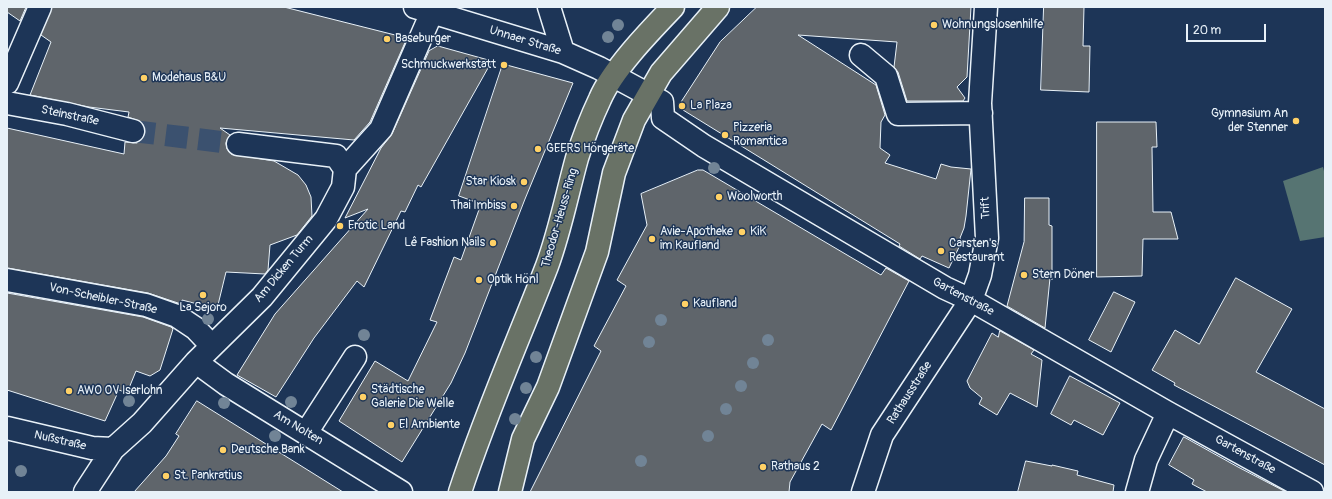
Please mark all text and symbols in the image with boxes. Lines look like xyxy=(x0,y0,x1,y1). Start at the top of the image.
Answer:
scale bar xyxy=(1188,16,1268,42)
place label: Wohnungslosenhilfe xyxy=(942,18,1043,32)
marker: Wohnungslosenhilfe xyxy=(929,20,939,30)
street label: Unnaer Straße xyxy=(487,23,563,59)
text: 20 m xyxy=(1193,23,1221,38)
place label: Baseburger xyxy=(395,32,451,46)
marker: Baseburger xyxy=(382,34,392,44)
place label: Schmuckwerkstatt xyxy=(401,58,496,72)
marker: Schmuckwerkstatt xyxy=(499,60,509,70)
place label: Modehaus B&U xyxy=(152,71,226,85)
marker: Modehaus B&U xyxy=(139,73,149,83)
place label: La Plaza xyxy=(690,99,732,113)
marker: La Plaza xyxy=(677,101,687,111)
street label: Steinstraße xyxy=(40,103,100,129)
place label: Gymnasium An der Stenner xyxy=(1211,107,1288,135)
marker: Gymnasium An der Stenner xyxy=(1291,116,1301,126)
place label: Pizzeria Romantica xyxy=(733,121,787,149)
marker: Pizzeria Romantica xyxy=(720,130,730,140)
place label: GEERS Hörgeräte xyxy=(546,142,634,156)
marker: GEERS Hörgeräte xyxy=(533,144,543,154)
street label: Theodor-Heuss-Ring xyxy=(539,167,581,269)
place label: Star Kiosk xyxy=(466,175,516,189)
marker: Star Kiosk xyxy=(519,177,529,187)
place label: Woolworth xyxy=(727,190,782,204)
marker: Woolworth xyxy=(714,192,724,202)
street label: Trift xyxy=(978,197,994,219)
place label: Thai Imbiss xyxy=(451,199,506,213)
marker: Thai Imbiss xyxy=(509,201,519,211)
place label: Erotic Land xyxy=(348,219,405,233)
marker: Erotic Land xyxy=(335,221,345,231)
place label: Avie-Apotheke im Kaufland xyxy=(660,225,733,253)
place label: KiK xyxy=(750,225,767,239)
marker: KiK xyxy=(737,227,747,237)
street label: Am Dicken Turm xyxy=(252,232,316,306)
marker: Avie-Apotheke im Kaufland xyxy=(647,234,657,244)
place label: Lê Fashion Nails xyxy=(404,236,485,250)
place label: Carsten's Restaurant xyxy=(949,237,1004,265)
marker: Lê Fashion Nails xyxy=(488,238,498,248)
marker: Carsten's Restaurant xyxy=(936,246,946,256)
place label: Stern Döner xyxy=(1032,268,1095,282)
marker: Stern Döner xyxy=(1019,270,1029,280)
place label: Optik Hönl xyxy=(487,273,539,287)
marker: Optik Hönl xyxy=(474,275,484,285)
street label: Gartenstraße xyxy=(930,275,996,319)
street label: Von-Scheibler-Straße xyxy=(48,280,158,318)
marker: La Sejoro xyxy=(198,290,208,300)
place label: Kaufland xyxy=(693,297,737,311)
marker: Kaufland xyxy=(680,299,690,309)
place label: La Sejoro xyxy=(179,301,227,315)
street label: Rathausstraße xyxy=(884,359,936,427)
place label: Städtische Galerie Die Welle xyxy=(371,383,454,411)
place label: AWO OV Iserlohn xyxy=(77,384,163,398)
marker: AWO OV Iserlohn xyxy=(64,386,74,396)
marker: Städtische Galerie Die Welle xyxy=(358,392,368,402)
street label: Am Nolten xyxy=(270,408,326,448)
place label: El Ambiente xyxy=(399,418,460,432)
marker: El Ambiente xyxy=(386,420,396,430)
street label: Nußstraße xyxy=(32,428,88,454)
street label: Gartenstraße xyxy=(1212,432,1278,478)
place label: Deutsche Bank xyxy=(231,443,305,457)
marker: Deutsche Bank xyxy=(218,445,228,455)
place label: Rathaus 2 xyxy=(771,460,820,474)
marker: Rathaus 2 xyxy=(758,462,768,472)
place label: St. Pankratius xyxy=(174,469,242,483)
marker: St. Pankratius xyxy=(161,471,171,481)

